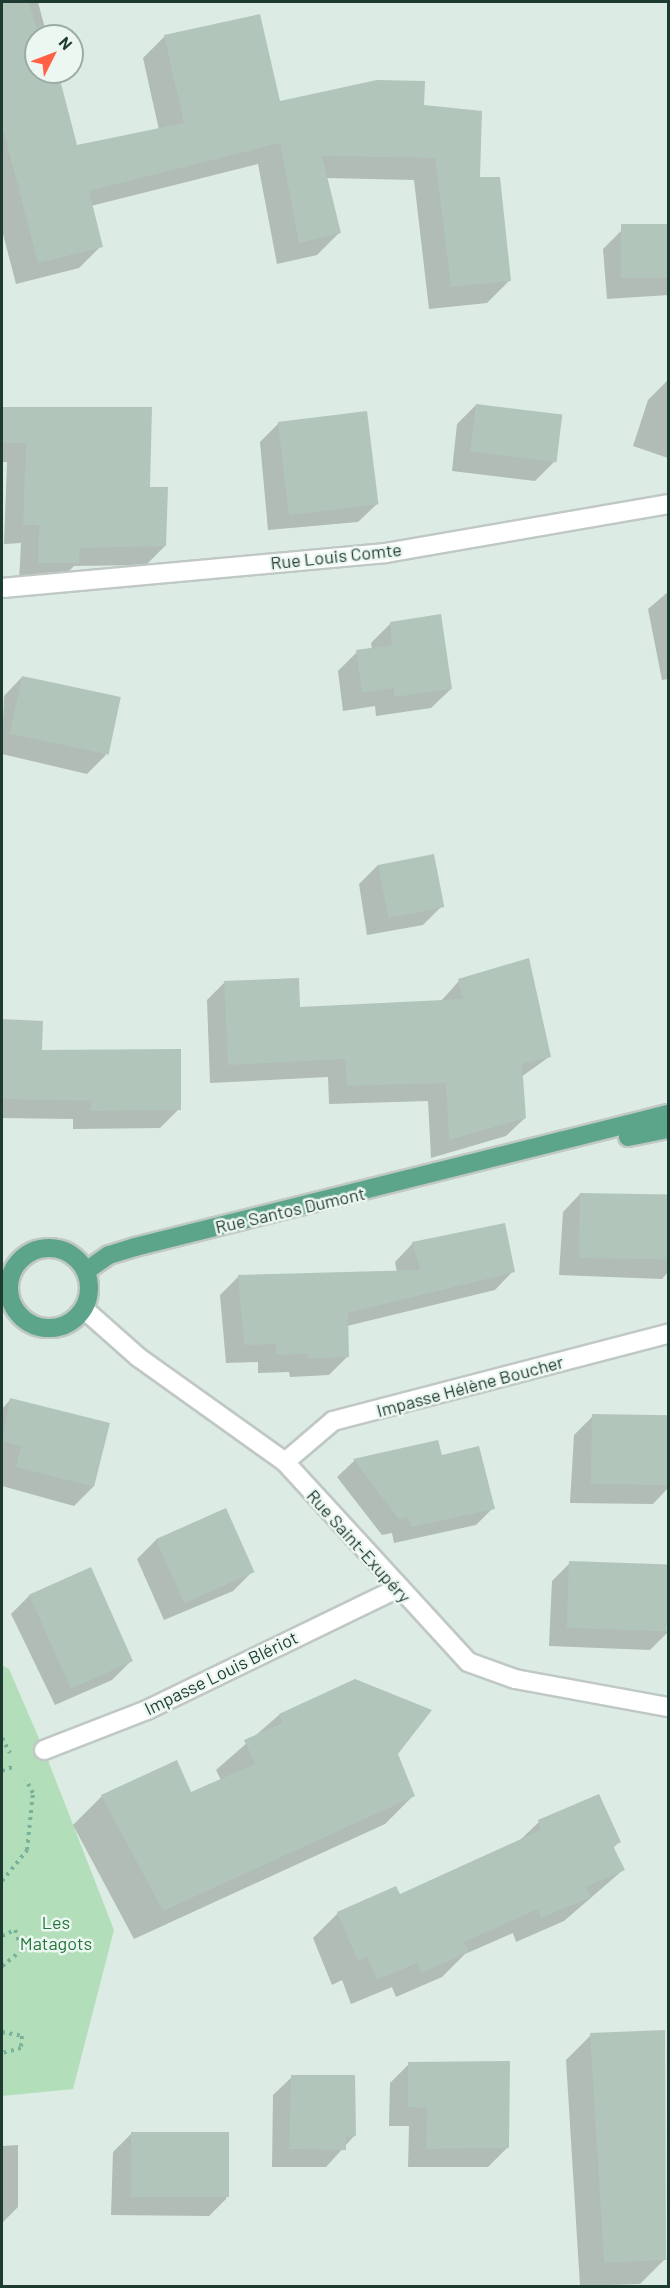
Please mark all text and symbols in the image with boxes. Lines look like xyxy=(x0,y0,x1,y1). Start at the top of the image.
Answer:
north arrow xyxy=(24,24,84,84)
text: N xyxy=(56,33,77,53)
street label: Rue Louis Comte xyxy=(269,538,403,574)
street label: Rue Santos Dumont xyxy=(213,1182,367,1238)
street label: Impasse Hélène Boucher xyxy=(374,1351,566,1421)
street label: Rue Saint-Exupéry xyxy=(302,1485,416,1607)
street label: Impasse Louis Blériot xyxy=(141,1626,301,1720)
park label: Les Matagots xyxy=(20,1912,92,1954)

